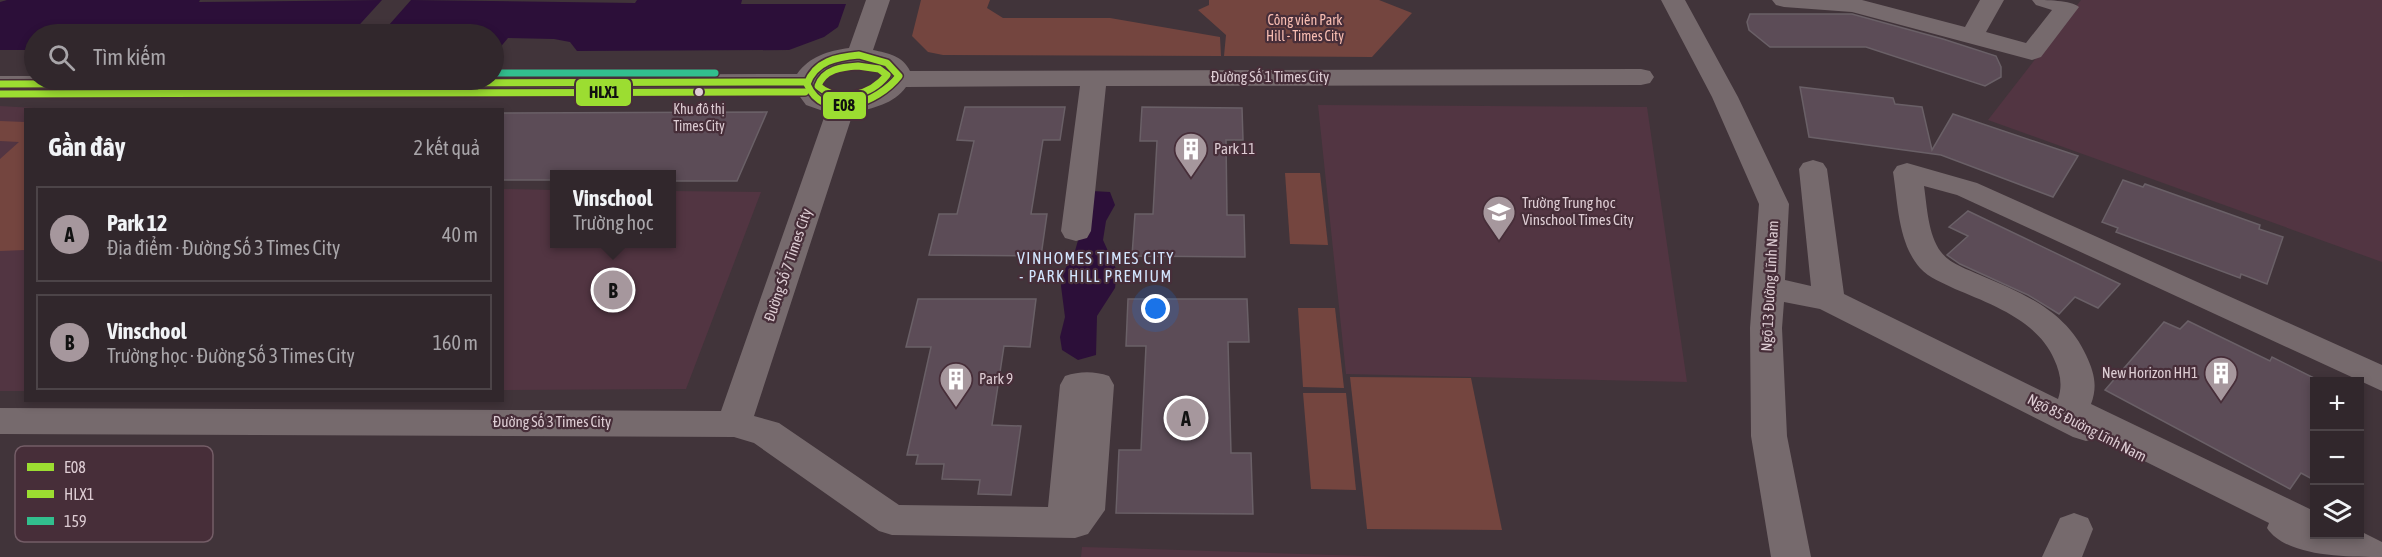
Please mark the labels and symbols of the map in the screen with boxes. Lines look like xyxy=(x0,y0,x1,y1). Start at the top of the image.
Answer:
park label: Công viên Park Hill - Times City xyxy=(1266,12,1344,44)
street label: Đường Số 1 Times City xyxy=(1211,68,1329,85)
line badge: HLX1 xyxy=(575,78,632,107)
text: HLX1 xyxy=(589,83,620,101)
marker: Khu đô thị Times City xyxy=(693,86,705,98)
line badge: E08 xyxy=(822,91,867,120)
text: E08 xyxy=(833,96,855,114)
place label: Khu đô thị Times City xyxy=(673,101,725,134)
building icon: Park 11 xyxy=(1173,131,1209,178)
place label: Park 11 xyxy=(1214,140,1255,157)
school or university icon: Trường Trung học Vinschool Times City xyxy=(1481,194,1517,241)
place label: Trường Trung học Vinschool Times City xyxy=(1522,194,1634,228)
street label: Đường Số 7 Times City xyxy=(760,206,815,324)
street label: Ngõ 13 Đường Lĩnh Nam xyxy=(1758,220,1781,352)
district label: VINHOMES TIMES CITY - PARK HILL PREMIUM xyxy=(1017,249,1175,285)
pin: B xyxy=(594,268,632,312)
your location xyxy=(1141,294,1170,323)
building icon: New Horizon HH1 xyxy=(2203,355,2239,402)
building icon: Park 9 xyxy=(938,361,974,408)
place label: New Horizon HH1 xyxy=(2102,364,2198,381)
place label: Park 9 xyxy=(979,370,1013,387)
street label: Ngõ 85 Đường Lĩnh Nam xyxy=(2025,390,2150,465)
pin: A xyxy=(1166,396,1206,440)
street label: Đường Số 3 Times City xyxy=(493,413,611,430)
legend xyxy=(15,446,213,542)
text: E08 xyxy=(64,458,86,476)
text: HLX1 xyxy=(64,485,94,503)
text: 159 xyxy=(64,512,87,530)

